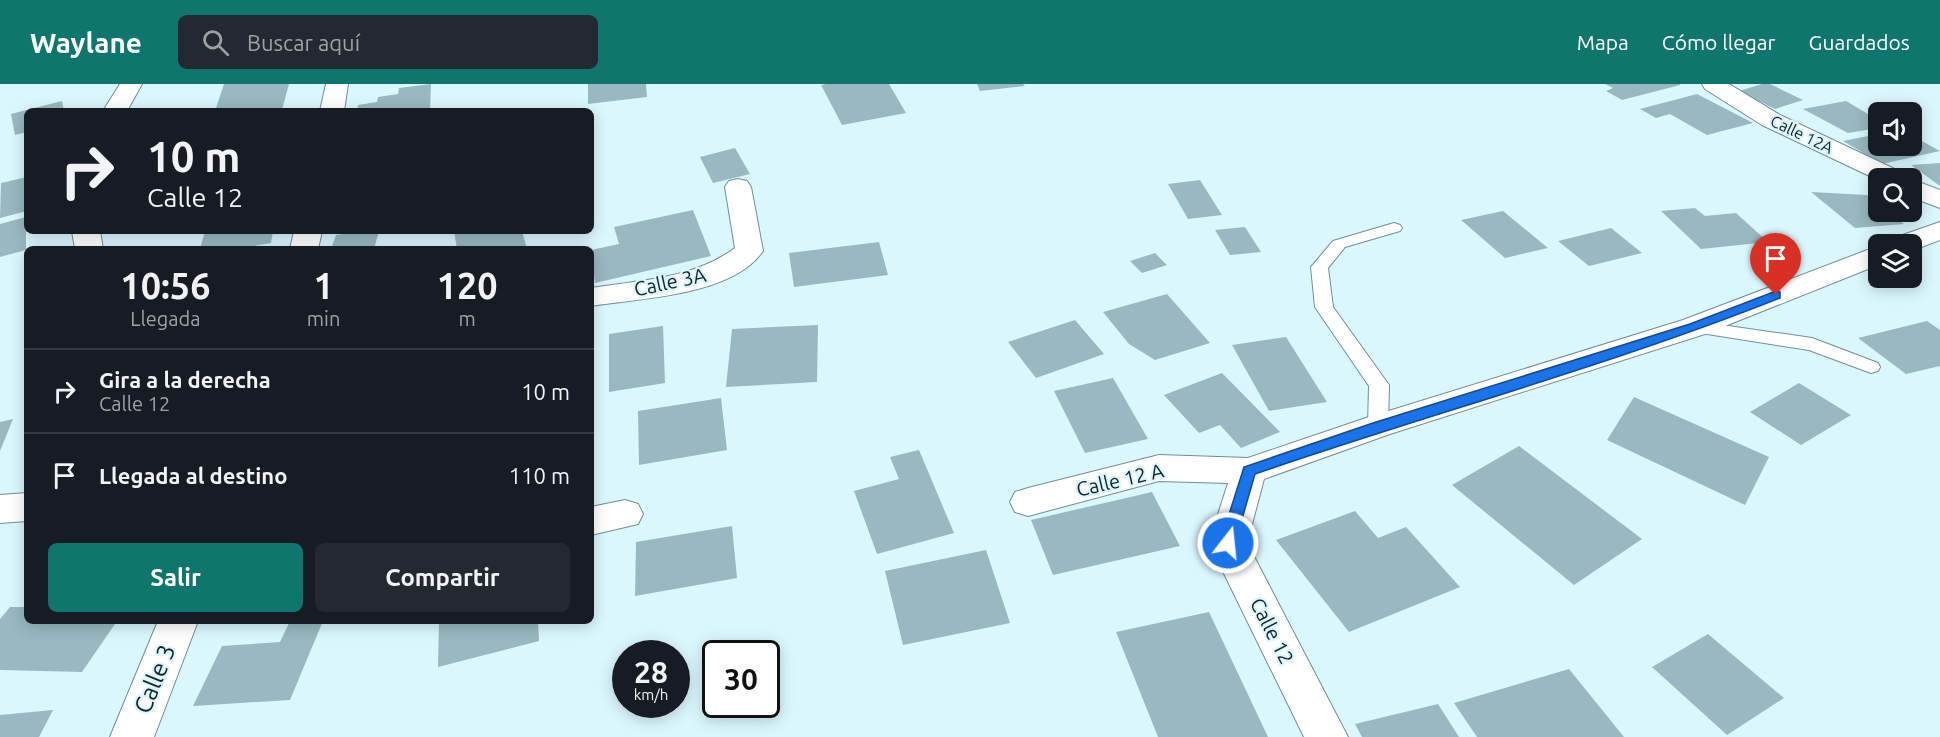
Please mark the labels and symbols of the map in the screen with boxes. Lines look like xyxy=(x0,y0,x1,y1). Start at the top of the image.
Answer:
street label: Calle 12A xyxy=(1768,111,1837,157)
pin xyxy=(1750,233,1801,295)
street label: Calle 3A xyxy=(632,263,708,300)
street label: Calle 12 A xyxy=(1074,458,1166,501)
position arrow xyxy=(1196,511,1260,575)
street label: Calle 12 xyxy=(1246,594,1299,668)
street label: Calle 3 xyxy=(129,640,181,717)
speed limit sign: 30 xyxy=(702,640,780,718)

